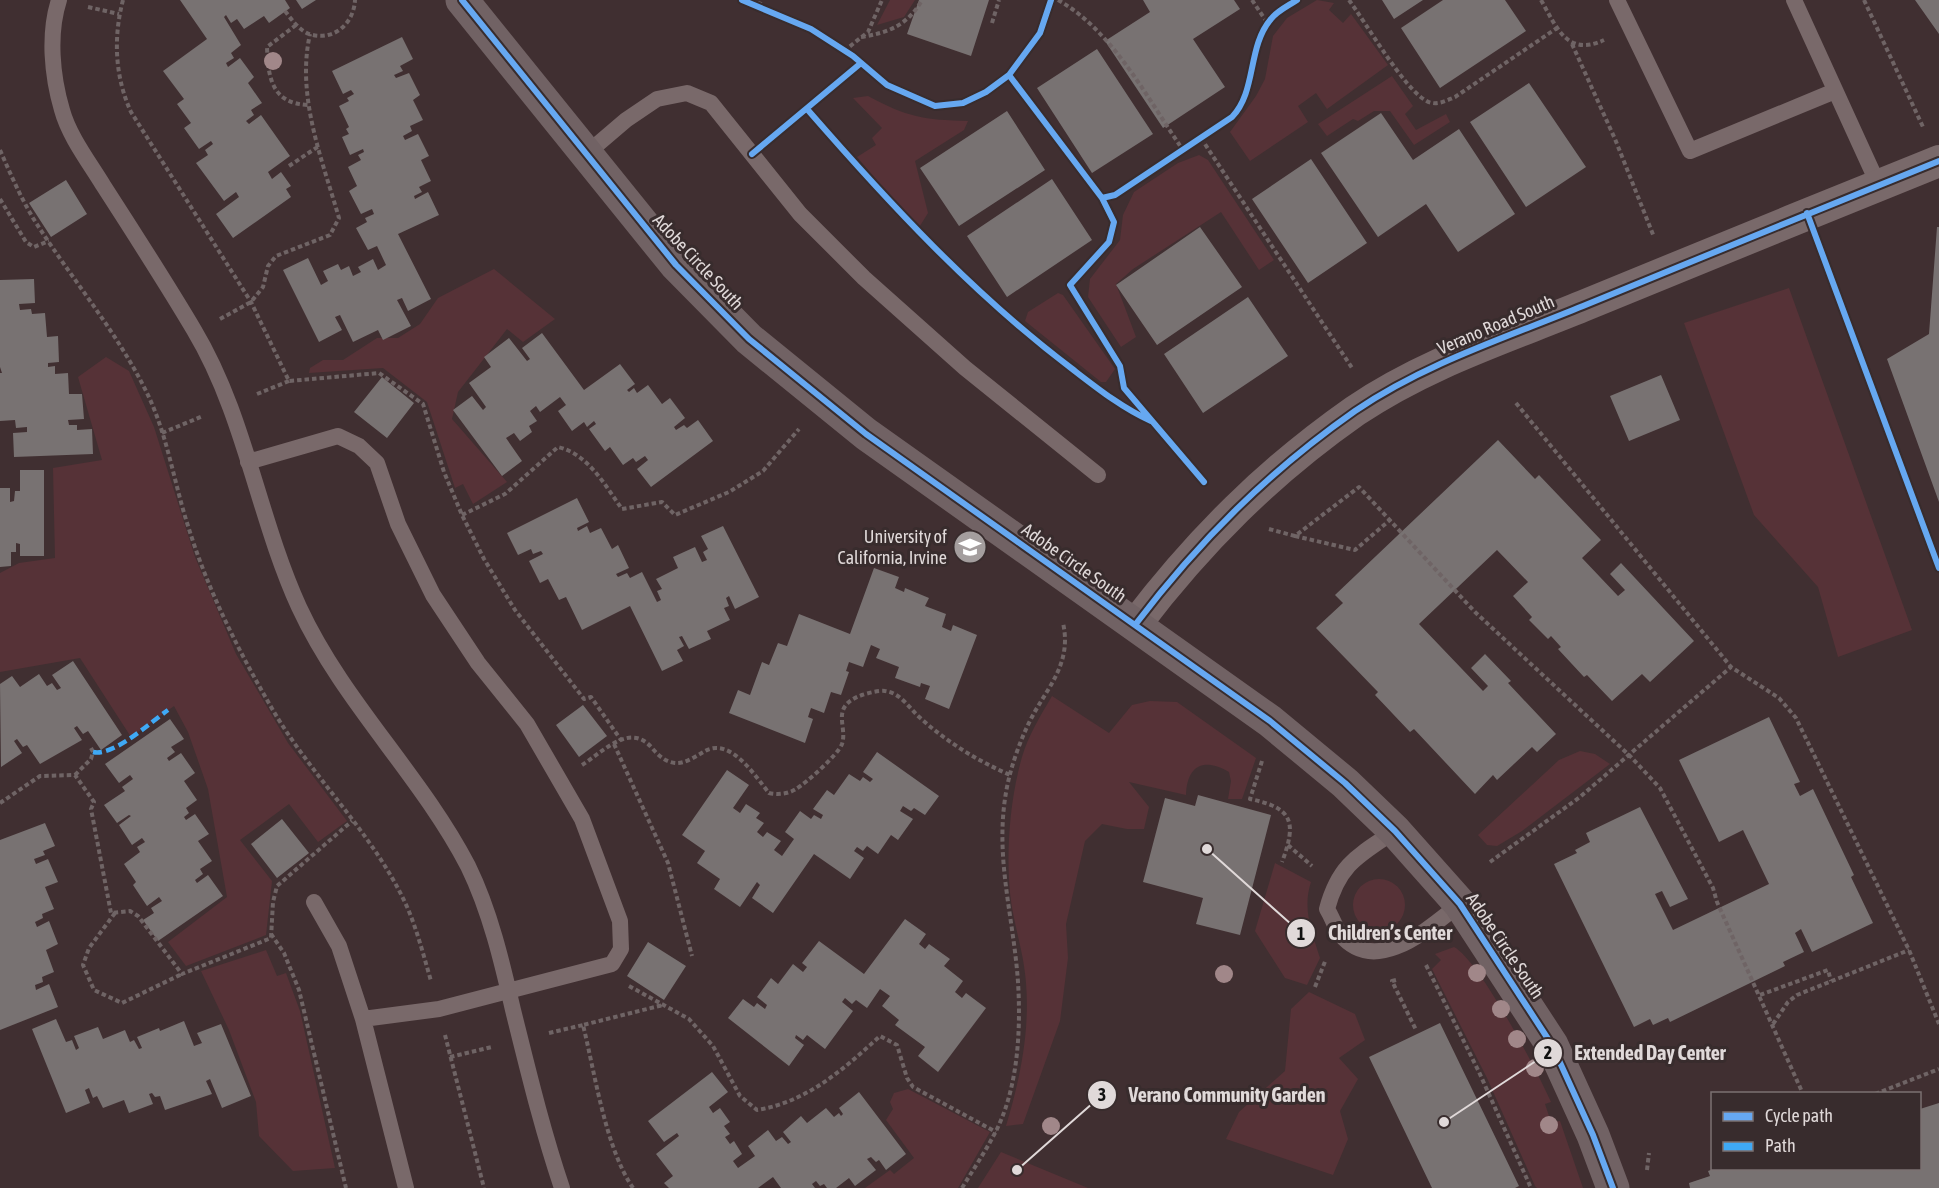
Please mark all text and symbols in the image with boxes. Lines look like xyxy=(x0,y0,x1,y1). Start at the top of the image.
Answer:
street label: Adobe Circle South xyxy=(649,209,748,314)
street label: Verano Road South xyxy=(1434,290,1557,359)
street label: Adobe Circle South xyxy=(1018,519,1131,606)
place label: University of California, Irvine xyxy=(838,526,947,568)
school or university icon: University of California, Irvine xyxy=(952,529,988,565)
street label: Adobe Circle South xyxy=(1462,889,1549,1003)
callout: Children’s Center xyxy=(1286,914,1464,952)
text: Children’s Center xyxy=(1328,921,1453,944)
text: 1 xyxy=(1297,923,1305,944)
callout: Extended Day Center xyxy=(1533,1034,1738,1072)
text: Extended Day Center xyxy=(1574,1041,1727,1064)
text: 2 xyxy=(1544,1042,1552,1063)
callout: Verano Community Garden xyxy=(1087,1076,1338,1114)
text: Verano Community Garden xyxy=(1128,1083,1325,1106)
text: 3 xyxy=(1098,1084,1106,1105)
legend xyxy=(1711,1092,1921,1170)
text: Cycle path xyxy=(1765,1105,1833,1126)
text: Path xyxy=(1765,1135,1796,1156)

